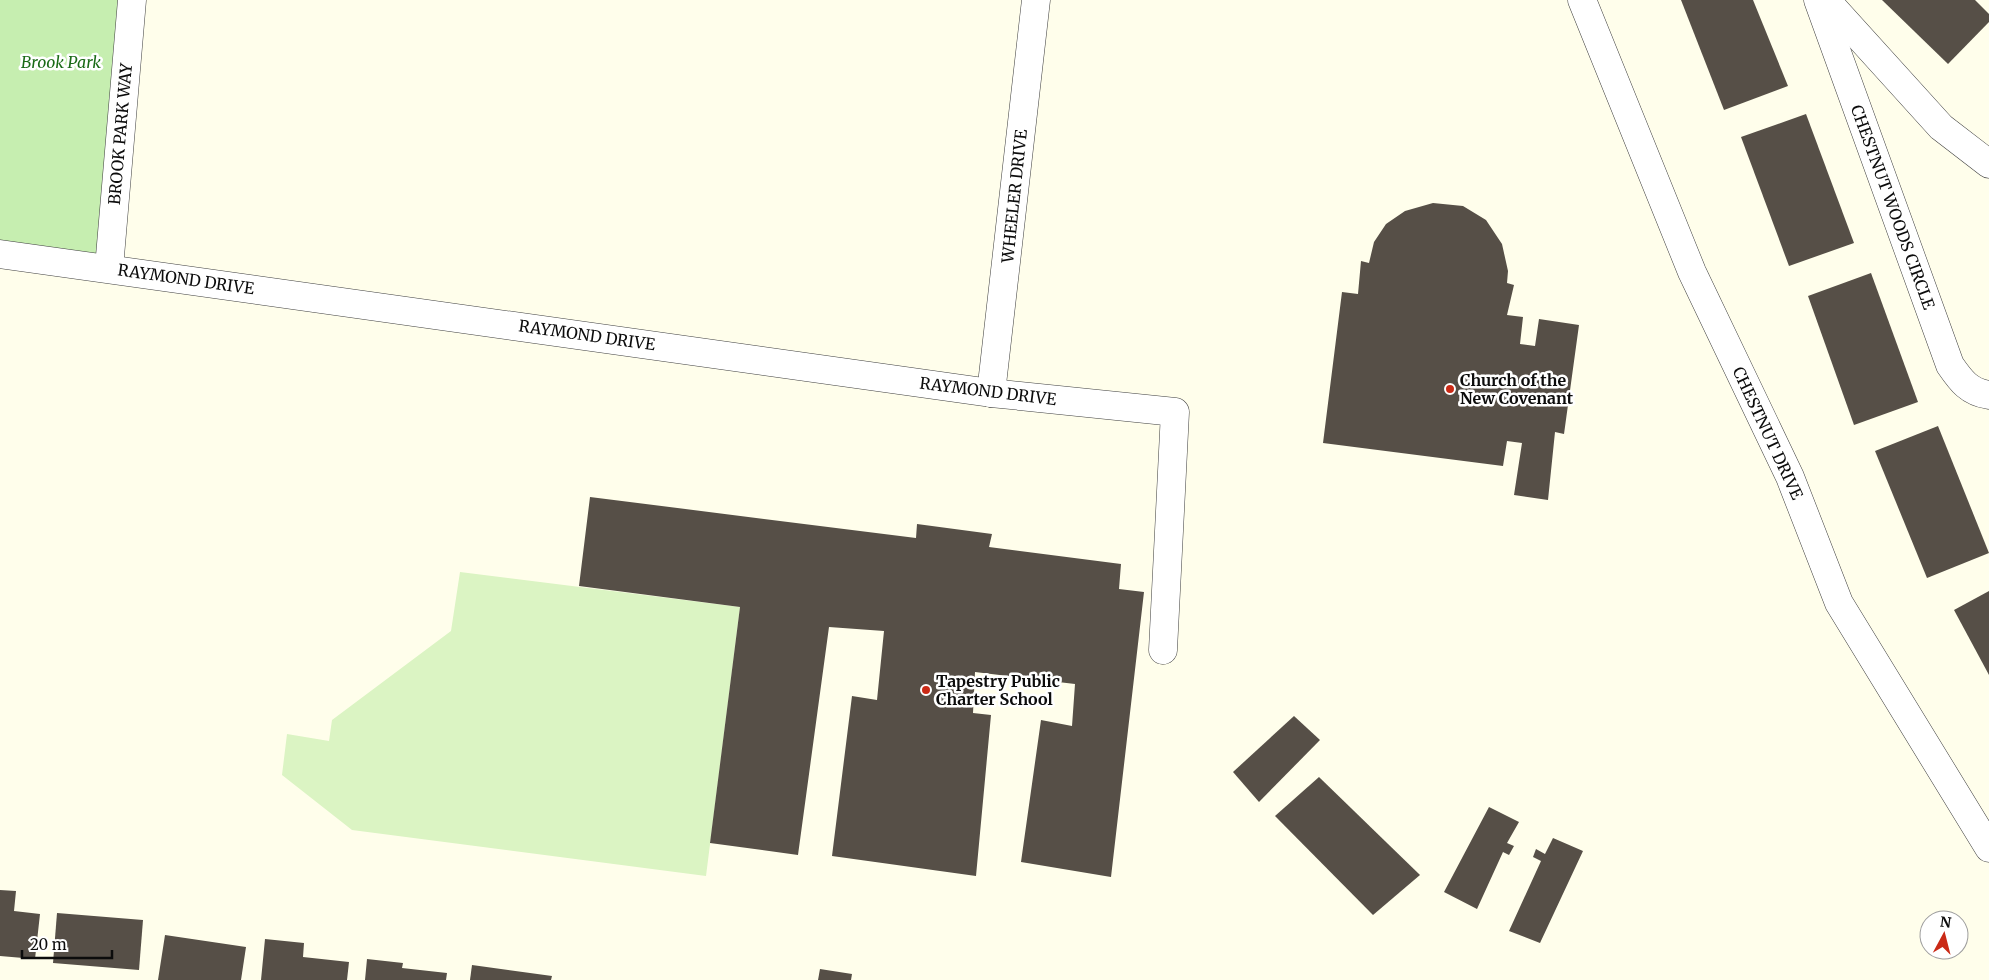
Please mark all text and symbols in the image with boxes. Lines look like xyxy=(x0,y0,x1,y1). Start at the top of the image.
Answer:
park label: Brook Park xyxy=(21,52,101,72)
street label: BROOK PARK WAY xyxy=(104,62,136,206)
street label: CHESTNUT WOODS CIRCLE xyxy=(1847,102,1940,313)
street label: WHEELER DRIVE xyxy=(997,127,1031,265)
street label: RAYMOND DRIVE xyxy=(116,260,256,299)
street label: RAYMOND DRIVE xyxy=(517,316,657,355)
street label: CHESTNUT DRIVE xyxy=(1729,364,1808,503)
place label: Church of the New Covenant xyxy=(1460,370,1574,408)
street label: RAYMOND DRIVE xyxy=(919,373,1058,409)
marker: Church of the New Covenant xyxy=(1444,383,1456,395)
place label: Tapestry Public Charter School xyxy=(936,671,1060,709)
marker: Tapestry Public Charter School xyxy=(920,684,932,696)
north arrow xyxy=(1919,910,1969,960)
text: N xyxy=(1939,912,1952,932)
scale bar xyxy=(22,928,112,960)
text: 20 m xyxy=(30,935,67,954)

